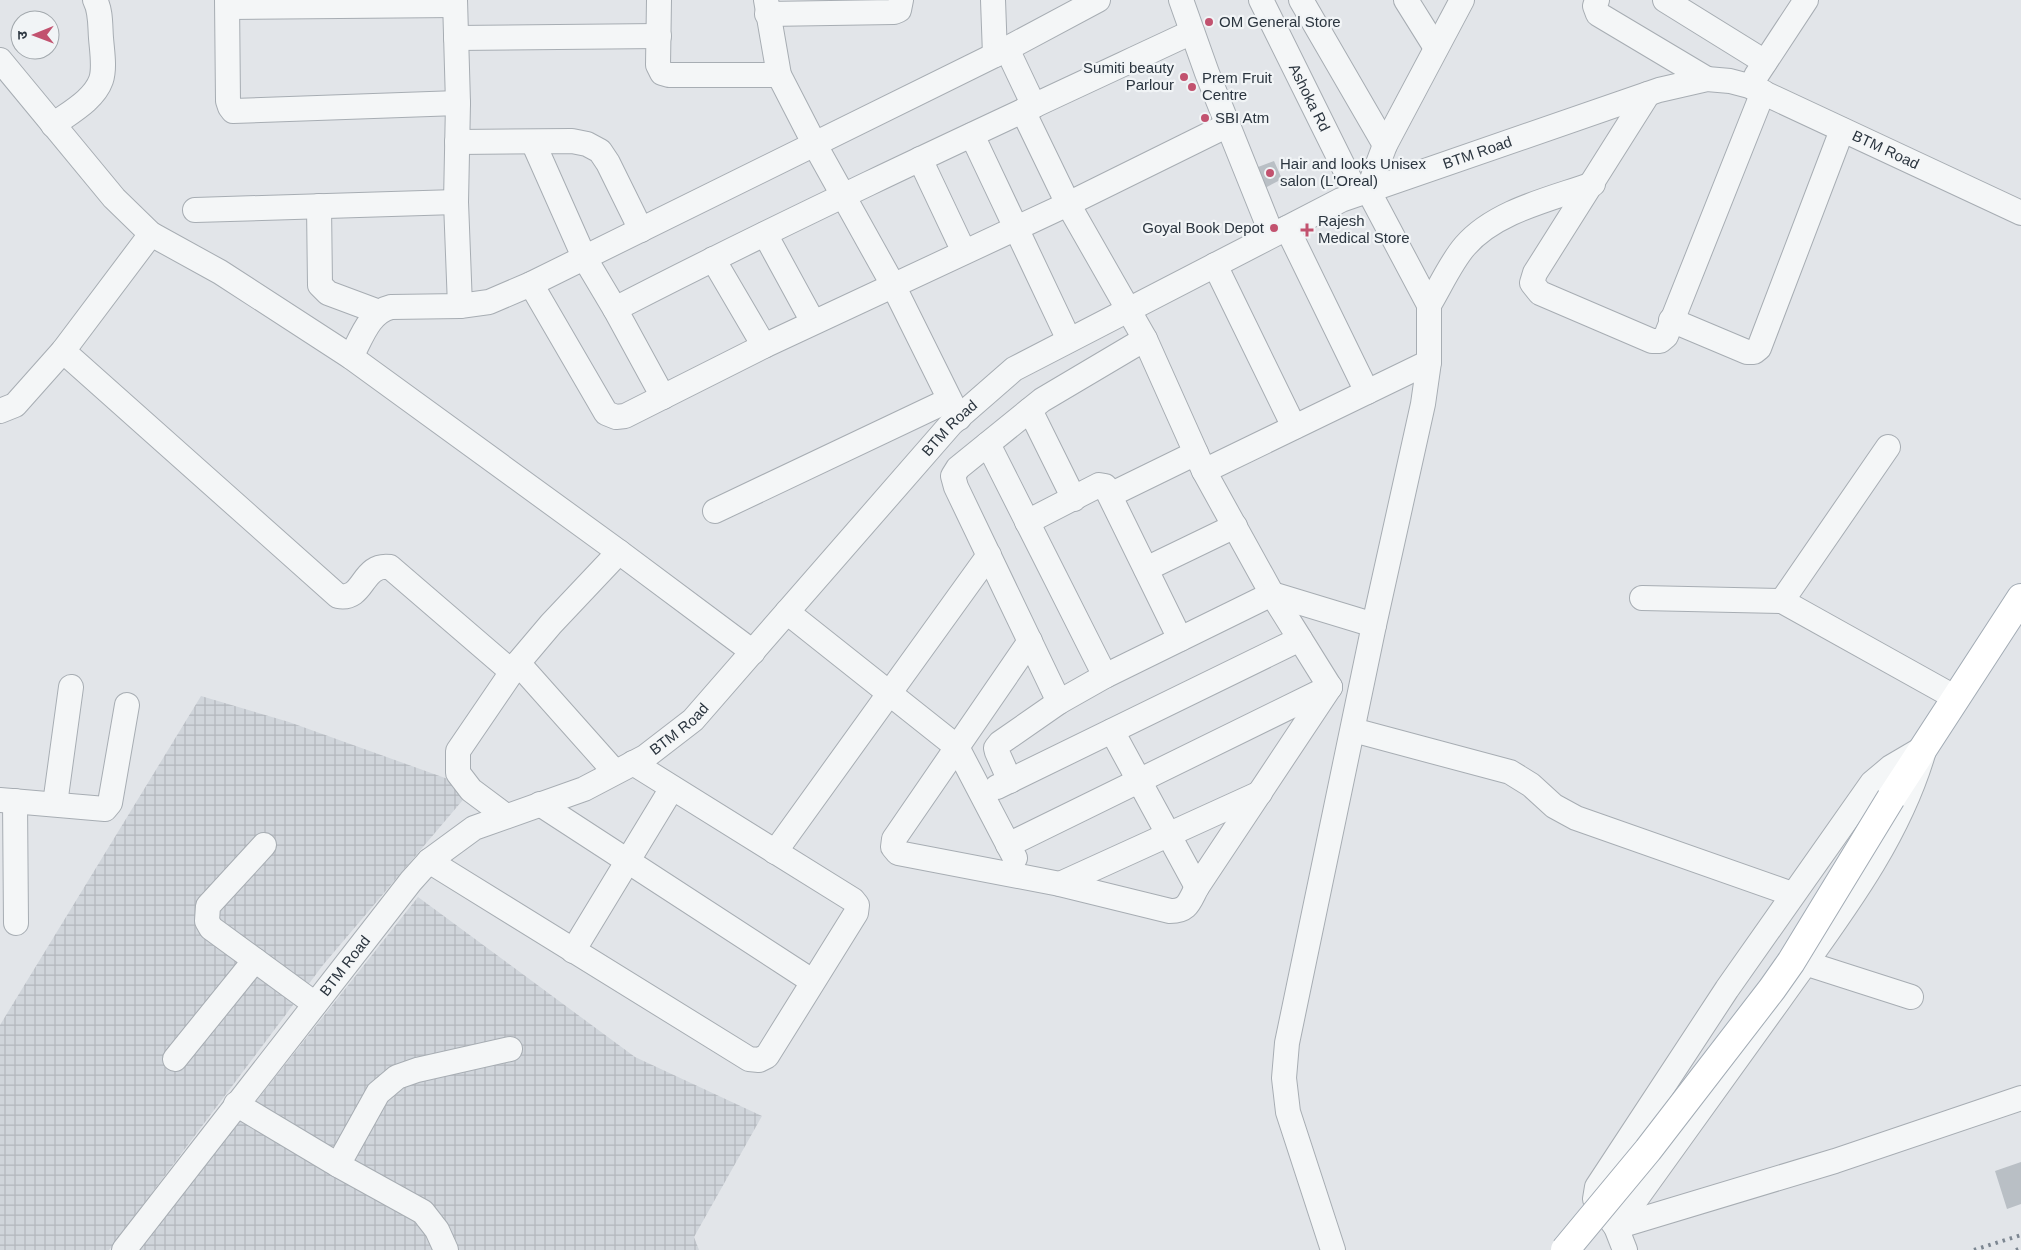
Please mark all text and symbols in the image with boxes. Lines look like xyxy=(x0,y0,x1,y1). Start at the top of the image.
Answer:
north arrow xyxy=(10,10,60,60)
place label: OM General Store xyxy=(1219,13,1341,30)
marker: OM General Store xyxy=(1203,16,1215,28)
text: उ xyxy=(14,30,30,39)
place label: Sumiti beauty Parlour xyxy=(1083,59,1174,93)
street label: Ashoka Rd xyxy=(1286,61,1334,134)
place label: Prem Fruit Centre xyxy=(1202,69,1273,103)
marker: Sumiti beauty Parlour xyxy=(1178,71,1190,83)
marker: Prem Fruit Centre xyxy=(1186,81,1198,93)
place label: SBI Atm xyxy=(1215,109,1269,126)
marker: SBI Atm xyxy=(1199,112,1211,124)
street label: BTM Road xyxy=(1850,126,1922,172)
street label: BTM Road xyxy=(1440,133,1514,172)
place label: Hair and looks Unisex salon (L'Oreal) xyxy=(1280,155,1426,189)
marker: Hair and looks Unisex salon (L'Oreal) xyxy=(1264,167,1276,179)
place label: Rajesh Medical Store xyxy=(1318,212,1410,246)
place label: Goyal Book Depot xyxy=(1142,219,1265,236)
marker: Goyal Book Depot xyxy=(1268,222,1280,234)
marker: Rajesh Medical Store xyxy=(1300,223,1314,237)
street label: BTM Road xyxy=(918,396,980,459)
street label: BTM Road xyxy=(646,699,712,758)
street label: BTM Road xyxy=(316,932,373,999)

